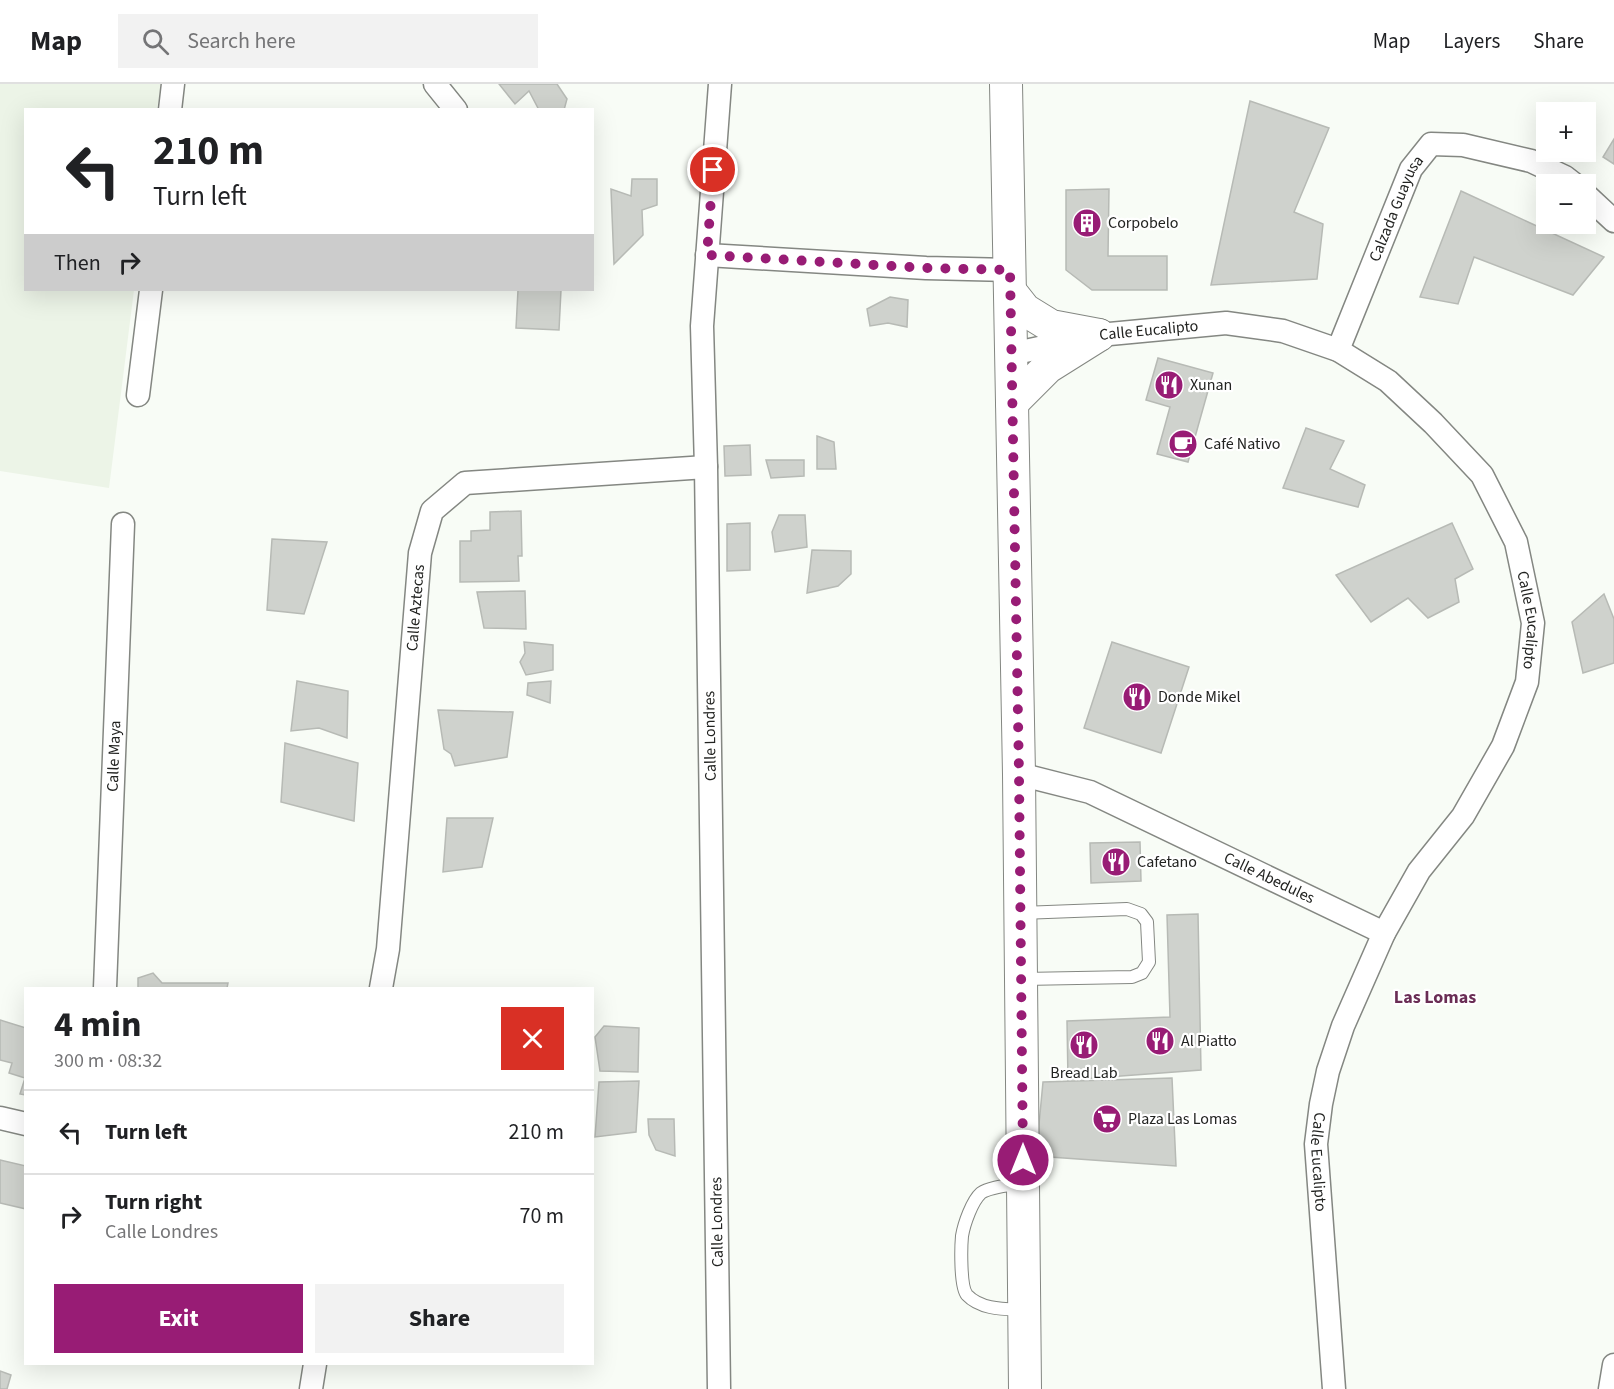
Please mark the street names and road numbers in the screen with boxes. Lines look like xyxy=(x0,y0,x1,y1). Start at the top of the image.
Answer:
street label: Calzada Guayusa xyxy=(1364,151,1429,265)
street label: Calle Eucalipto xyxy=(1098,315,1199,346)
street label: Calle Aztecas xyxy=(401,563,430,652)
street label: Calle Eucalipto xyxy=(1511,569,1544,671)
street label: Calle Londres xyxy=(698,690,722,781)
street label: Calle Maya xyxy=(102,720,126,792)
street label: Calle Abedules xyxy=(1220,847,1319,909)
street label: Calle Eucalipto xyxy=(1305,1111,1332,1212)
street label: Calle Londres xyxy=(705,1176,729,1267)

